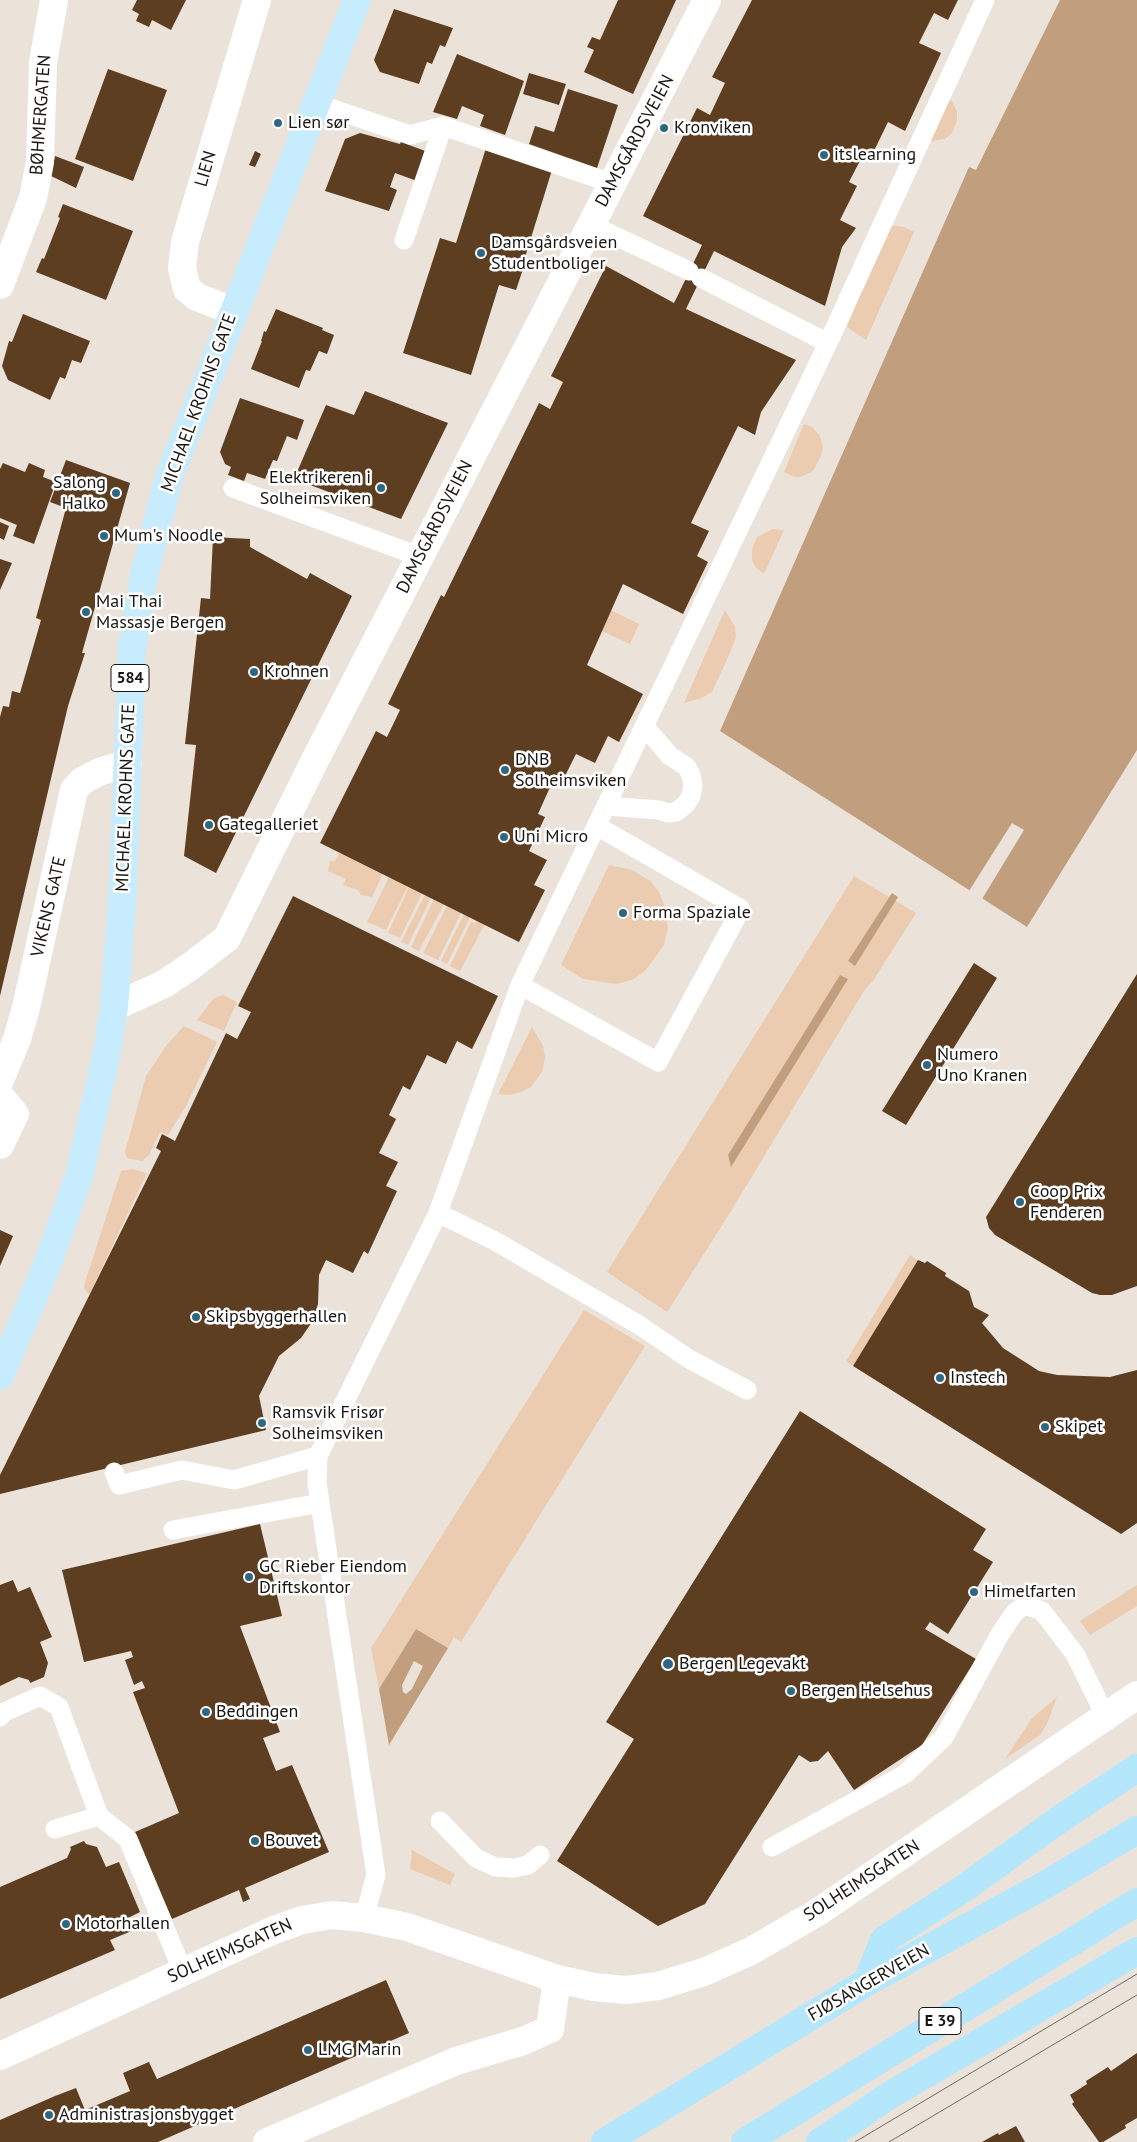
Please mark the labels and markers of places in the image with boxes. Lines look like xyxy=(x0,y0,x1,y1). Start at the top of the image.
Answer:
place label: Lien sør xyxy=(288,112,349,134)
marker: Lien sør xyxy=(272,117,284,129)
place label: Kronviken xyxy=(674,117,751,139)
marker: Kronviken xyxy=(658,122,670,134)
place label: itslearning xyxy=(834,144,916,166)
marker: itslearning xyxy=(818,149,830,161)
place label: Damsgårdsveien Studentboliger xyxy=(491,232,617,274)
marker: Damsgårdsveien Studentboliger xyxy=(475,247,487,259)
place label: Elektrikeren i Solheimsviken xyxy=(260,467,371,509)
place label: Salong Halko xyxy=(53,472,106,514)
marker: Elektrikeren i Solheimsviken xyxy=(375,482,387,494)
marker: Salong Halko xyxy=(110,487,122,499)
place label: Mum's Noodle xyxy=(114,525,223,547)
marker: Mum's Noodle xyxy=(98,530,110,542)
place label: Mai Thai Massasje Bergen xyxy=(96,591,224,634)
marker: Mai Thai Massasje Bergen xyxy=(80,606,92,618)
place label: Krohnen xyxy=(264,661,329,683)
marker: Krohnen xyxy=(248,666,260,678)
place label: DNB Solheimsviken xyxy=(515,749,626,792)
marker: DNB Solheimsviken xyxy=(499,764,511,776)
place label: Gategalleriet xyxy=(219,814,318,836)
marker: Gategalleriet xyxy=(203,819,215,831)
place label: Uni Micro xyxy=(514,826,588,848)
marker: Uni Micro xyxy=(498,831,510,843)
place label: Forma Spaziale xyxy=(633,902,751,924)
marker: Forma Spaziale xyxy=(617,907,629,919)
place label: Numero Uno Kranen xyxy=(937,1044,1027,1086)
marker: Numero Uno Kranen xyxy=(921,1059,933,1071)
place label: Coop Prix Fenderen xyxy=(1030,1181,1103,1224)
marker: Coop Prix Fenderen xyxy=(1014,1196,1026,1208)
place label: Skipsbyggerhallen xyxy=(206,1306,347,1328)
marker: Skipsbyggerhallen xyxy=(190,1311,202,1323)
place label: Instech xyxy=(950,1367,1005,1389)
marker: Instech xyxy=(934,1372,946,1384)
place label: Ramsvik Frisør Solheimsviken xyxy=(272,1402,384,1445)
place label: Skipet xyxy=(1055,1416,1103,1438)
marker: Ramsvik Frisør Solheimsviken xyxy=(256,1417,268,1429)
marker: Skipet xyxy=(1039,1421,1051,1433)
place label: GC Rieber Eiendom Driftskontor xyxy=(259,1556,407,1598)
marker: GC Rieber Eiendom Driftskontor xyxy=(243,1571,255,1583)
place label: Himelfarten xyxy=(984,1581,1076,1603)
marker: Himelfarten xyxy=(968,1586,980,1598)
place label: Bergen Legevakt xyxy=(679,1653,806,1675)
marker: Bergen Legevakt xyxy=(661,1657,675,1671)
place label: Bergen Helsehus xyxy=(801,1680,931,1702)
marker: Bergen Helsehus xyxy=(785,1685,797,1697)
place label: Beddingen xyxy=(216,1701,298,1723)
marker: Beddingen xyxy=(200,1706,212,1718)
place label: Bouvet xyxy=(265,1830,319,1852)
marker: Bouvet xyxy=(249,1835,261,1847)
place label: Motorhallen xyxy=(76,1913,170,1935)
marker: Motorhallen xyxy=(60,1918,72,1930)
place label: LMG Marin xyxy=(318,2039,401,2061)
marker: LMG Marin xyxy=(302,2044,314,2056)
place label: Administrasjonsbygget xyxy=(59,2104,234,2126)
marker: Administrasjonsbygget xyxy=(43,2109,55,2121)

